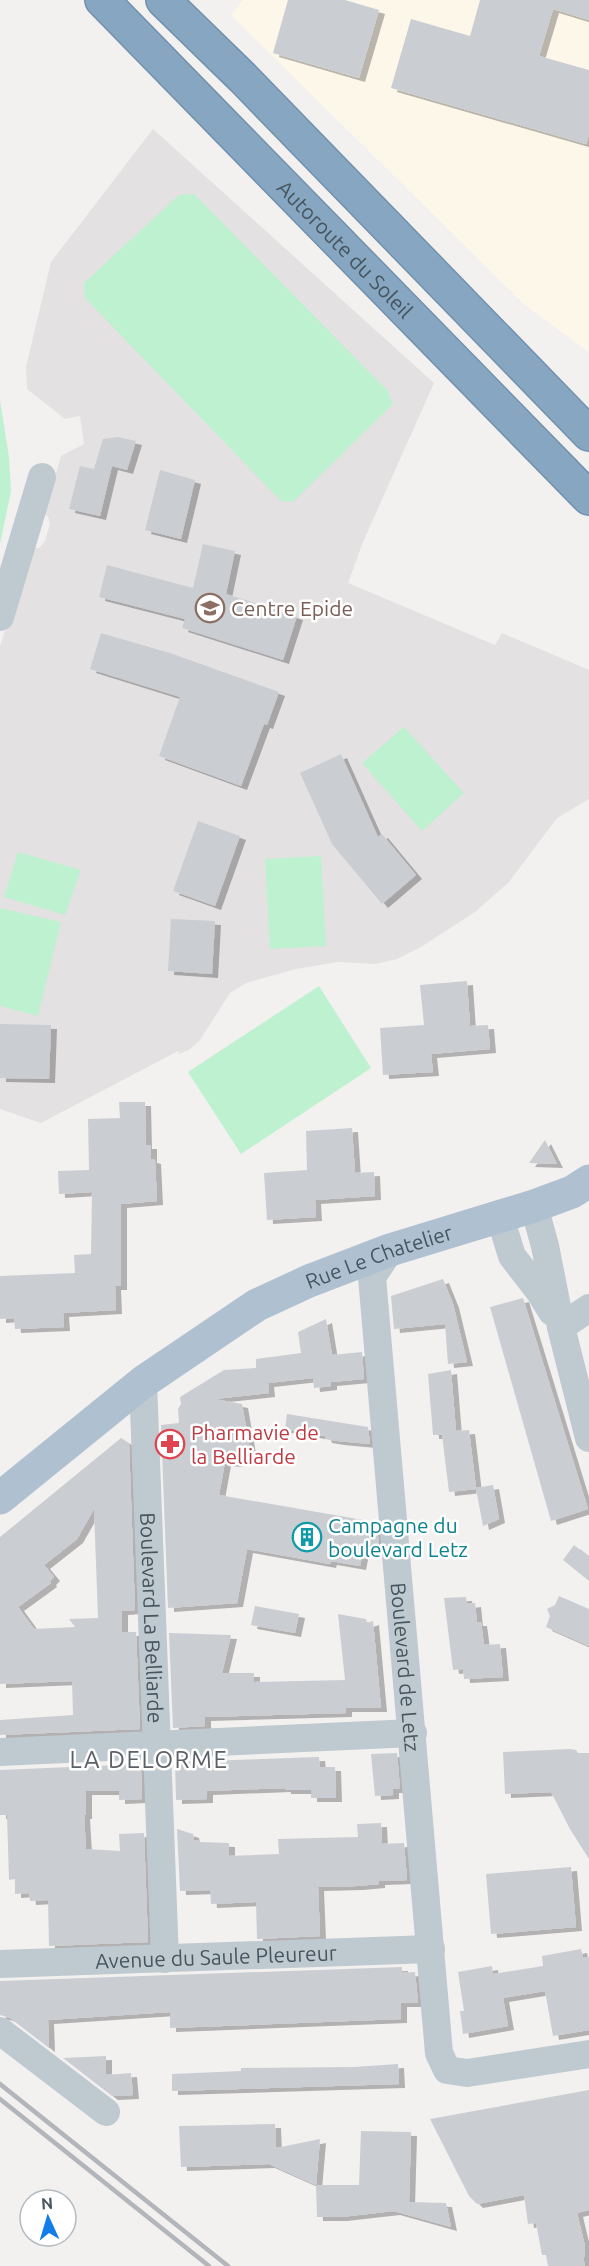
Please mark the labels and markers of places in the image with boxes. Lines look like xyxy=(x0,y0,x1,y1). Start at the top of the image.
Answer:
school or university icon: Centre Epide xyxy=(194,592,226,624)
place label: Centre Epide xyxy=(231,596,353,620)
place label: Pharmavie de la Belliarde xyxy=(191,1420,319,1468)
pharmacy icon: Pharmavie de la Belliarde xyxy=(154,1428,186,1460)
place label: Campagne du boulevard Letz xyxy=(328,1513,468,1561)
building icon: Campagne du boulevard Letz xyxy=(291,1521,323,1553)

